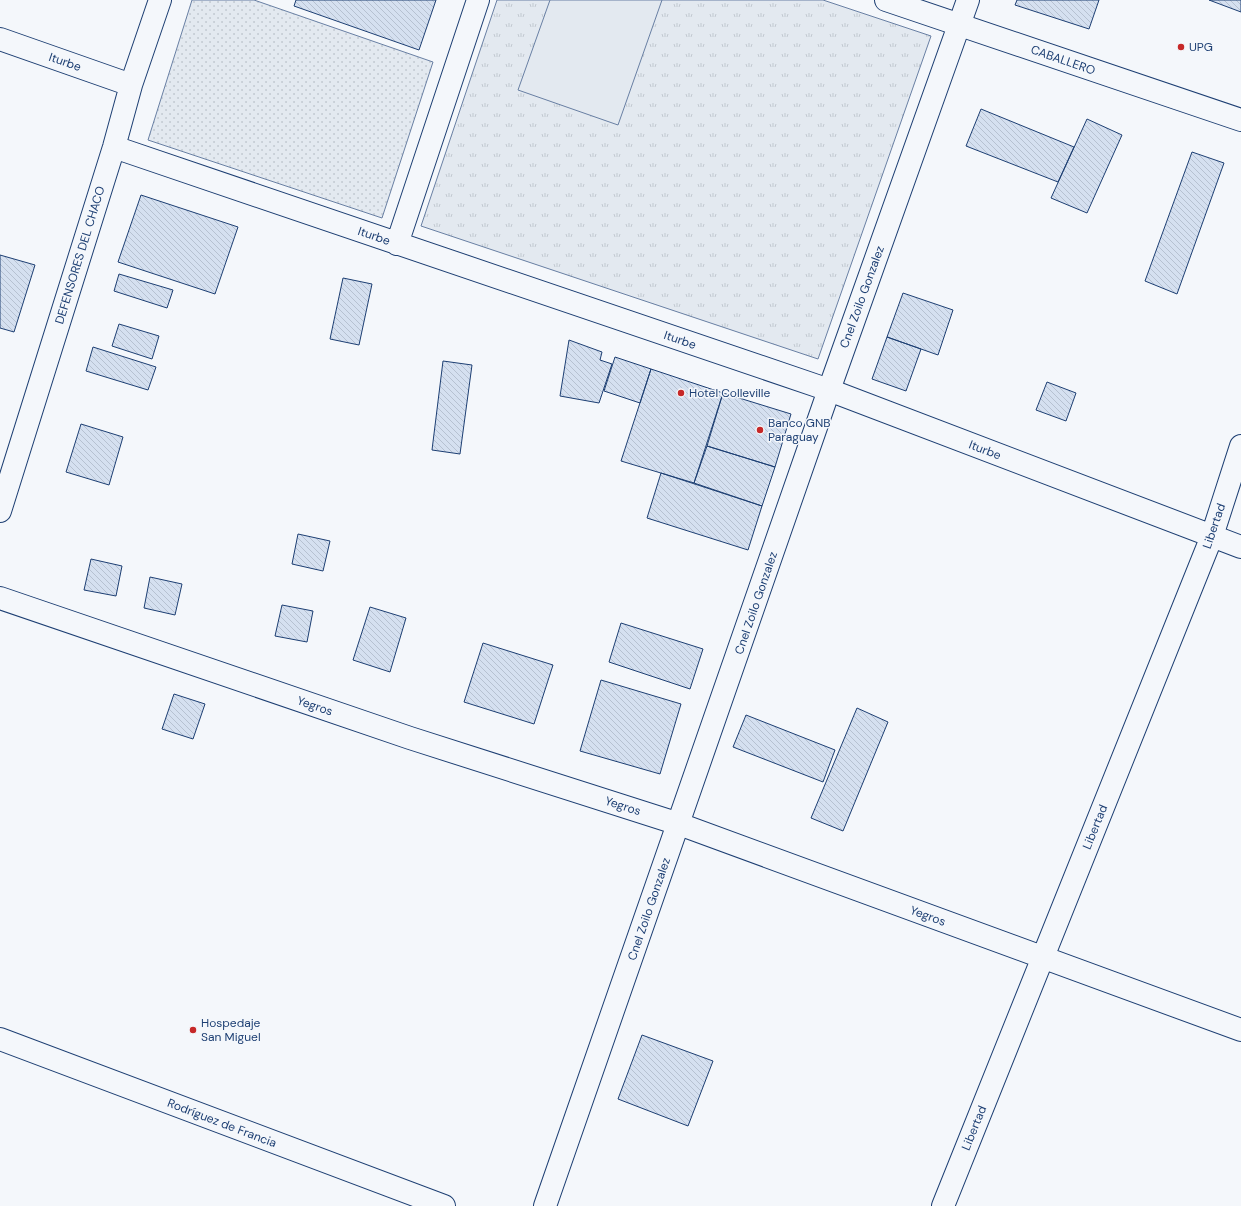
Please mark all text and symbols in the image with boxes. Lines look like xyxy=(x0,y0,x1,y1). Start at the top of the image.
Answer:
place label: UPG xyxy=(1189,39,1213,55)
street label: CABALLERO xyxy=(1029,41,1097,79)
marker: UPG xyxy=(1176,42,1186,52)
street label: Iturbe xyxy=(47,49,83,75)
street label: DEFENSORES DEL CHACO xyxy=(51,184,109,326)
street label: Iturbe xyxy=(356,223,392,249)
street label: Cnel Zoilo Gonzalez xyxy=(836,244,888,350)
street label: Iturbe xyxy=(662,327,698,353)
place label: Hotel Colleville xyxy=(689,385,770,401)
marker: Hotel Colleville xyxy=(676,388,686,398)
place label: Banco GNB Paraguay xyxy=(768,415,830,445)
marker: Banco GNB Paraguay xyxy=(755,425,765,435)
street label: Iturbe xyxy=(967,437,1004,463)
street label: Libertad xyxy=(1199,501,1229,551)
street label: Cnel Zoilo Gonzalez xyxy=(731,549,781,657)
street label: Yegros xyxy=(295,692,335,720)
street label: Yegros xyxy=(603,793,643,819)
street label: Libertad xyxy=(1079,802,1111,852)
street label: Cnel Zoilo Gonzalez xyxy=(624,855,674,963)
street label: Yegros xyxy=(908,902,948,930)
place label: Hospedaje San Miguel xyxy=(201,1015,261,1045)
marker: Hospedaje San Miguel xyxy=(188,1025,198,1035)
street label: Rodríguez de Francia xyxy=(165,1095,279,1151)
street label: Libertad xyxy=(958,1103,990,1153)

